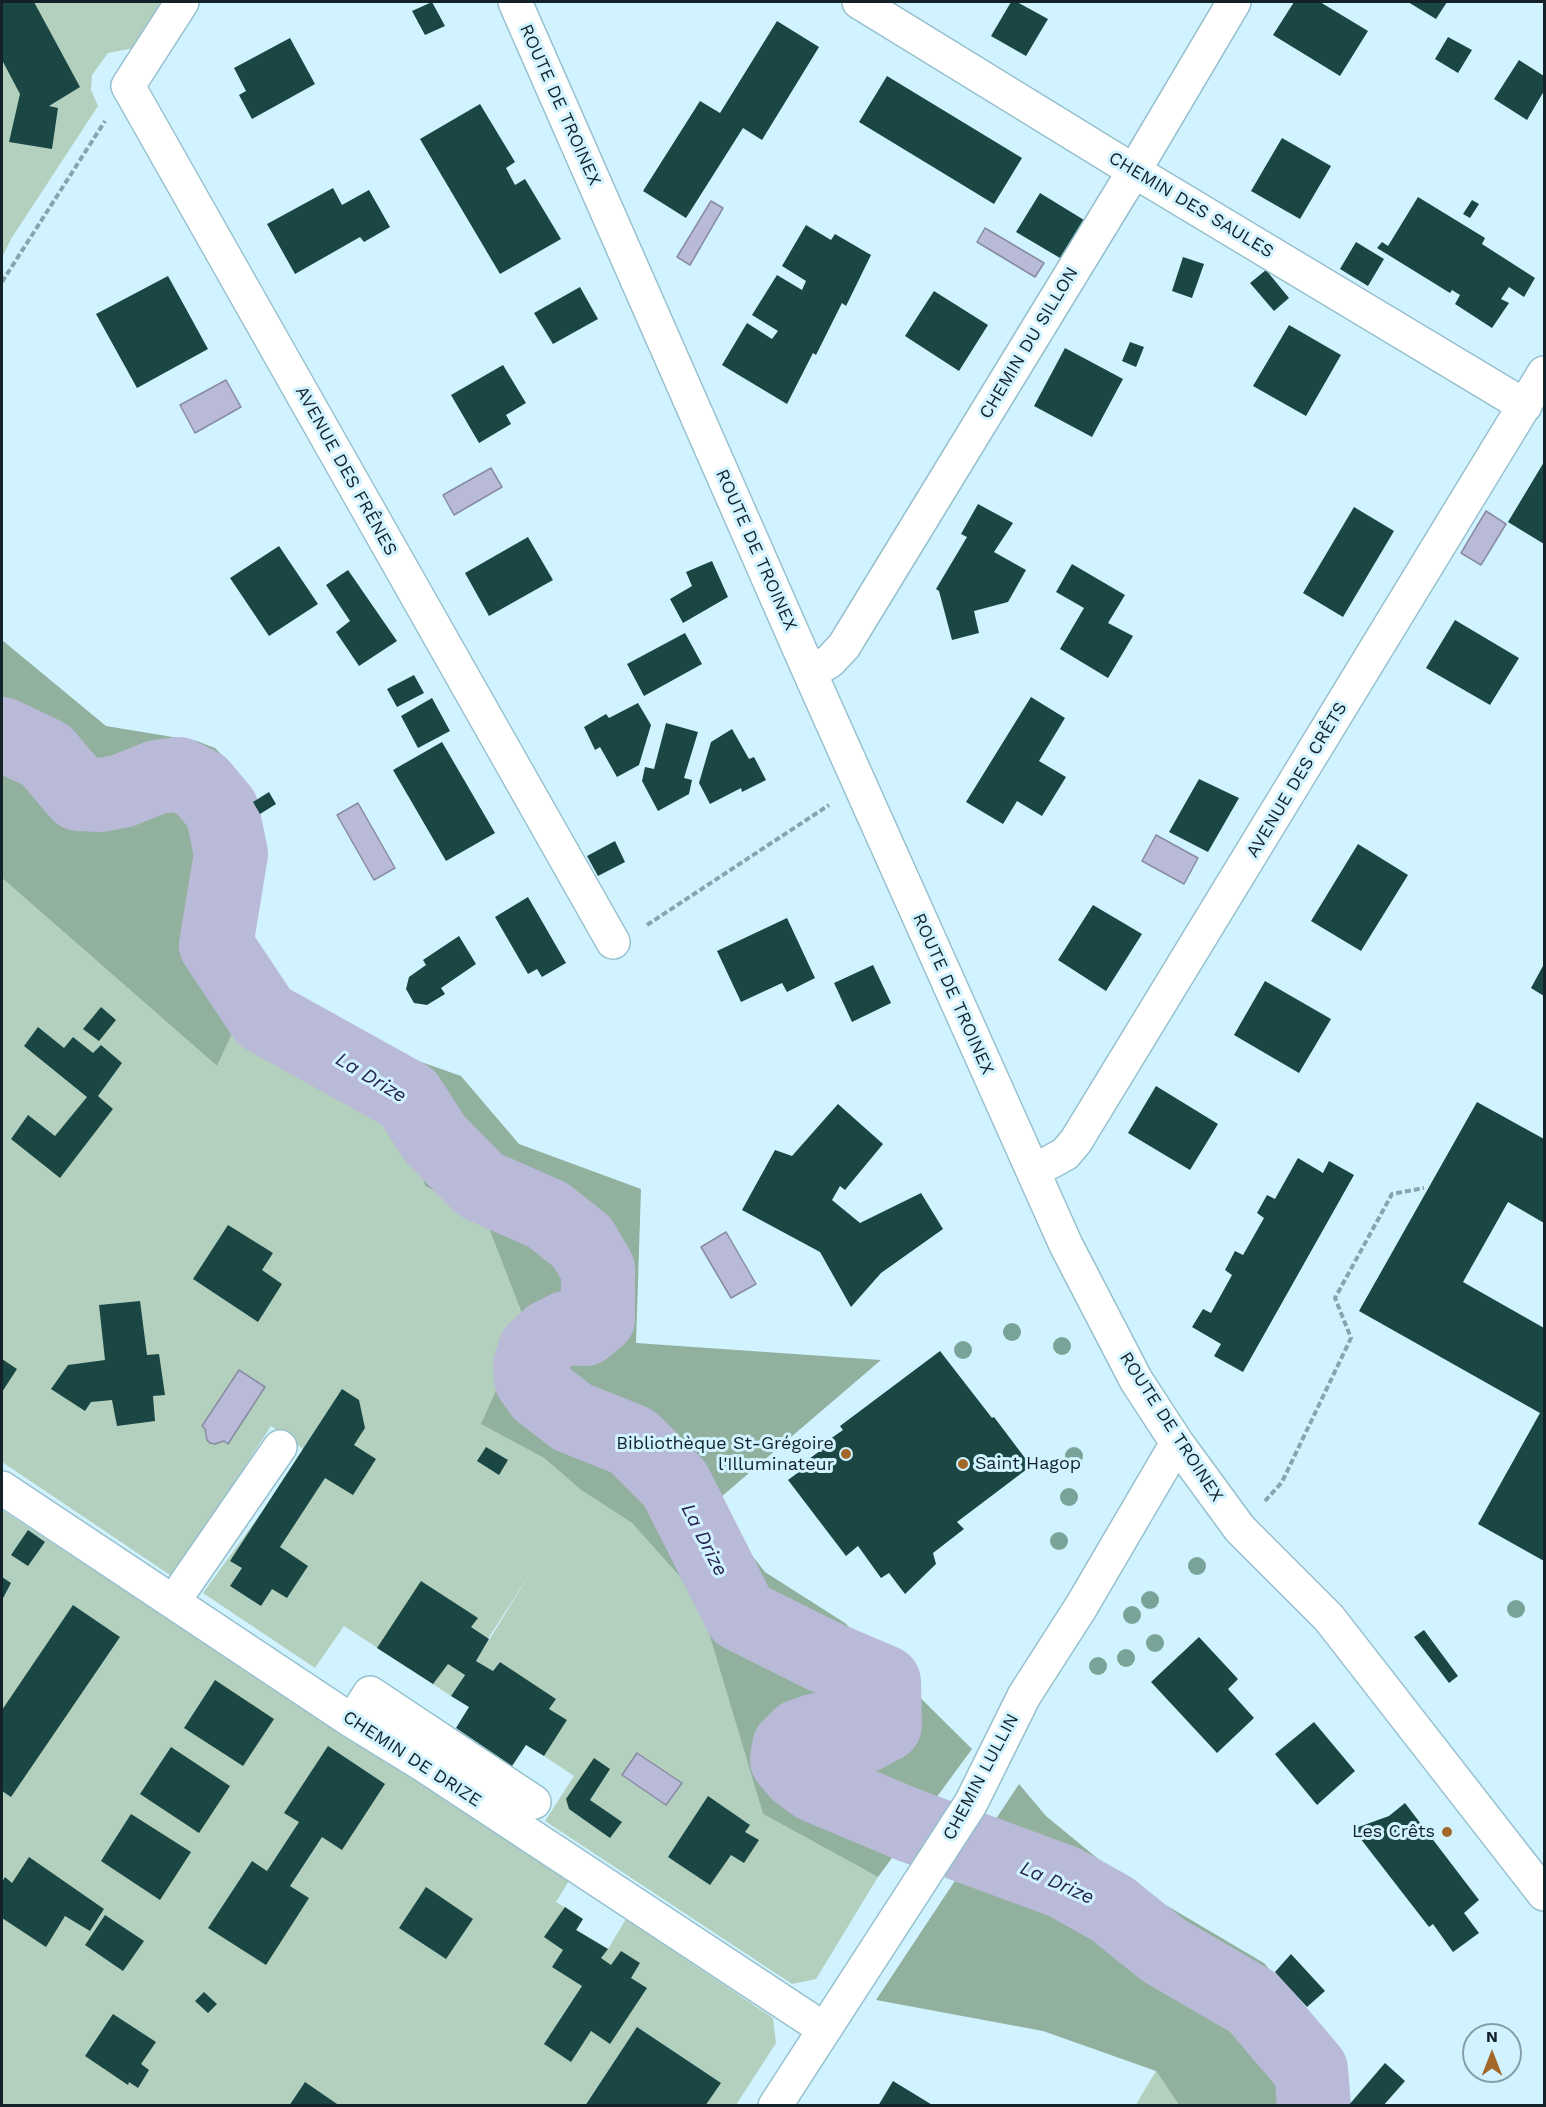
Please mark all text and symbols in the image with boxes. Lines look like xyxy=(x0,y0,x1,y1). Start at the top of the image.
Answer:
street label: ROUTE DE TROINEX xyxy=(515,21,605,189)
street label: CHEMIN DES SAULES xyxy=(1105,147,1277,263)
street label: CHEMIN DU SILLON xyxy=(975,263,1083,423)
street label: AVENUE DES FRÊNES xyxy=(290,383,402,559)
street label: ROUTE DE TROINEX xyxy=(711,466,801,634)
street label: AVENUE DES CRÊTS xyxy=(1242,698,1352,862)
street label: ROUTE DE TROINEX xyxy=(908,910,998,1078)
water label: La Drize xyxy=(331,1047,411,1109)
street label: ROUTE DE TROINEX xyxy=(1115,1348,1227,1506)
place label: Bibliothèque St-Grégoire l'Illuminateur xyxy=(616,1433,834,1476)
marker: Bibliothèque St-Grégoire l'Illuminateur xyxy=(839,1447,853,1461)
place label: Saint Hagop xyxy=(975,1453,1081,1475)
marker: Saint Hagop xyxy=(956,1457,970,1471)
water label: La Drize xyxy=(675,1500,733,1580)
street label: CHEMIN DE DRIZE xyxy=(339,1706,485,1812)
street label: CHEMIN LULLIN xyxy=(939,1710,1023,1844)
place label: Les Crêts xyxy=(1352,1821,1435,1843)
marker: Les Crêts xyxy=(1440,1825,1454,1839)
water label: La Drize xyxy=(1016,1856,1098,1910)
north arrow xyxy=(1462,2023,1522,2083)
text: N xyxy=(1486,2027,1498,2046)

